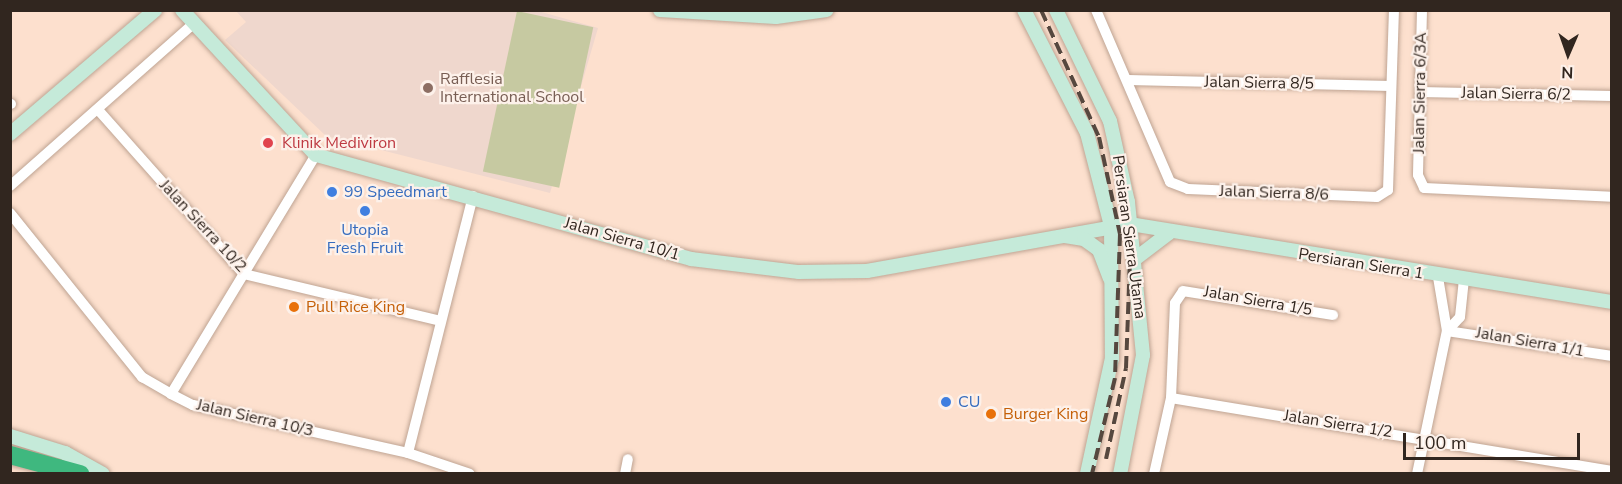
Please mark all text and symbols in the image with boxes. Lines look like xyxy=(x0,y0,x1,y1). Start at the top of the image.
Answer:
north arrow xyxy=(1538,24,1598,84)
street label: Jalan Sierra 6/3A xyxy=(1409,32,1431,154)
text: N xyxy=(1561,61,1574,83)
place label: Rafflesia International School xyxy=(440,69,584,107)
street label: Jalan Sierra 8/5 xyxy=(1204,72,1314,94)
marker: Rafflesia International School xyxy=(421,81,435,95)
street label: Jalan Sierra 6/2 xyxy=(1461,83,1571,105)
place label: Klinik Mediviron xyxy=(282,133,396,153)
marker: Klinik Mediviron xyxy=(259,134,277,152)
street label: Persiaran Sierra Utama xyxy=(1108,154,1150,320)
street label: Jalan Sierra 10/2 xyxy=(155,176,251,276)
street label: Jalan Sierra 8/6 xyxy=(1219,181,1329,205)
place label: 99 Speedmart xyxy=(344,182,447,202)
marker: 99 Speedmart xyxy=(325,185,339,199)
marker: Utopia Fresh Fruit xyxy=(358,204,372,218)
street label: Jalan Sierra 10/1 xyxy=(562,213,682,265)
place label: Utopia Fresh Fruit xyxy=(327,220,403,258)
street label: Persiaran Sierra 1 xyxy=(1297,245,1425,283)
street label: Jalan Sierra 1/5 xyxy=(1202,282,1314,320)
place label: Pull Rice King xyxy=(306,297,405,317)
marker: Pull Rice King xyxy=(287,300,301,314)
street label: Jalan Sierra 1/1 xyxy=(1474,323,1586,361)
place label: CU xyxy=(958,392,980,412)
street label: Jalan Sierra 10/3 xyxy=(195,395,315,441)
marker: CU xyxy=(939,395,953,409)
place label: Burger King xyxy=(1003,404,1088,424)
street label: Jalan Sierra 1/2 xyxy=(1282,406,1394,442)
marker: Burger King xyxy=(984,407,998,421)
scale bar xyxy=(1406,421,1583,459)
text: 100 m xyxy=(1414,431,1466,455)

